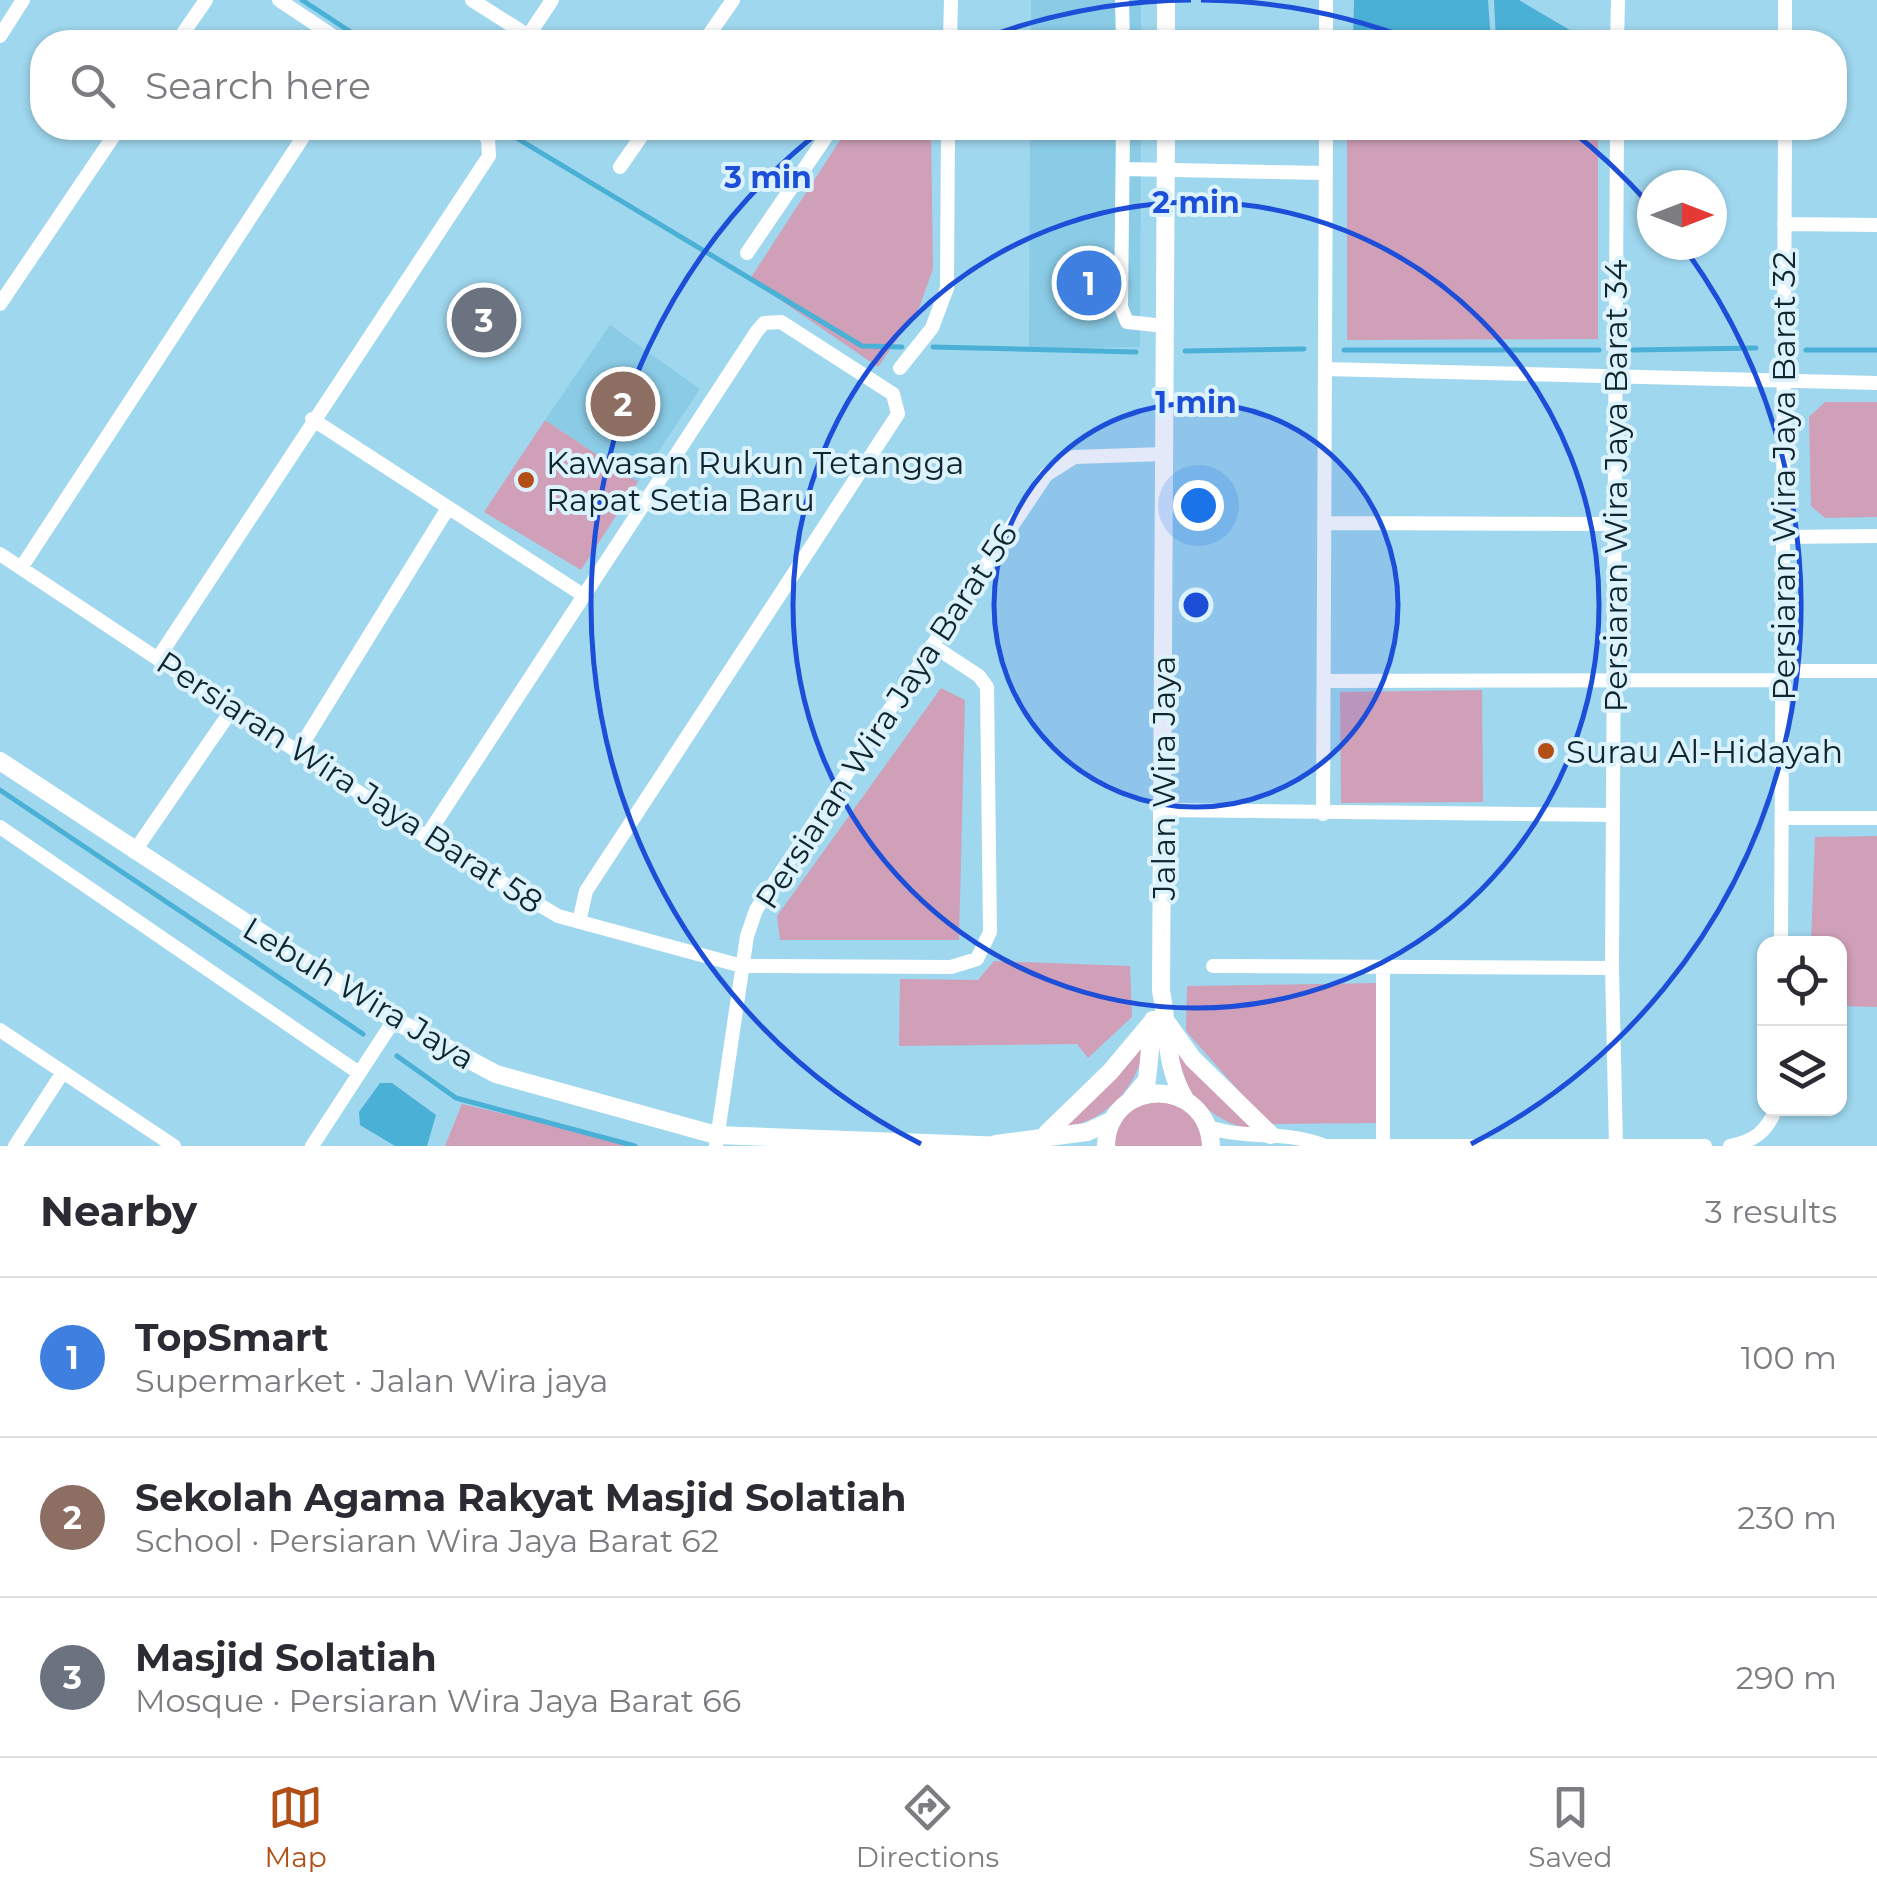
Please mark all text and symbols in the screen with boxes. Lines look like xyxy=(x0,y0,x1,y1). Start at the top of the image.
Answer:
search box xyxy=(30,30,1847,140)
icon: search xyxy=(65,58,120,113)
text: Search here xyxy=(145,62,371,109)
text: 3 min xyxy=(723,159,812,196)
north arrow xyxy=(1637,170,1727,260)
text: 2 min xyxy=(1152,184,1240,221)
pin: 1 xyxy=(1056,246,1122,320)
street label: Persiaran Wira Jaya Barat 32 xyxy=(1764,251,1803,701)
street label: Persiaran Wira Jaya Barat 34 xyxy=(1596,260,1635,712)
pin: 3 xyxy=(452,282,516,358)
pin: 2 xyxy=(590,366,656,442)
text: 1 min xyxy=(1155,384,1237,421)
place label: Kawasan Rukun Tetangga Rapat Setia Baru xyxy=(546,443,964,519)
marker: Kawasan Rukun Tetangga Rapat Setia Baru xyxy=(515,469,537,491)
your location xyxy=(1173,480,1224,531)
street label: Persiaran Wira Jaya Barat 56 xyxy=(747,516,1025,916)
centre of rings xyxy=(1178,587,1214,623)
street label: Persiaran Wira Jaya Barat 58 xyxy=(150,643,550,921)
street label: Jalan Wira Jaya xyxy=(1144,656,1183,901)
place label: Surau Al-Hidayah xyxy=(1566,732,1843,771)
marker: Surau Al-Hidayah xyxy=(1535,740,1557,762)
street label: Lebuh Wira Jaya xyxy=(236,908,482,1078)
map controls xyxy=(1757,936,1847,1116)
button: locate xyxy=(1757,936,1847,1026)
button: layers xyxy=(1757,1026,1847,1116)
text: Nearby xyxy=(40,1185,197,1237)
text: 3 results xyxy=(1705,1192,1837,1231)
text: TopSmart xyxy=(135,1314,329,1361)
text: 1 xyxy=(66,1338,79,1377)
text: 100 m xyxy=(1741,1338,1837,1377)
text: Supermarket · Jalan Wira jaya xyxy=(135,1361,608,1400)
text: Sekolah Agama Rakyat Masjid Solatiah xyxy=(135,1474,907,1521)
text: 2 xyxy=(63,1498,82,1537)
text: 230 m xyxy=(1737,1498,1837,1537)
text: School · Persiaran Wira Jaya Barat 62 xyxy=(135,1521,719,1560)
text: Masjid Solatiah xyxy=(135,1634,437,1681)
text: 3 xyxy=(63,1658,82,1697)
text: 290 m xyxy=(1736,1658,1837,1697)
text: Mosque · Persiaran Wira Jaya Barat 66 xyxy=(135,1681,741,1720)
tab: Map xyxy=(265,1780,327,1874)
tab: Directions xyxy=(856,1780,999,1874)
tab: Saved xyxy=(1528,1780,1612,1874)

